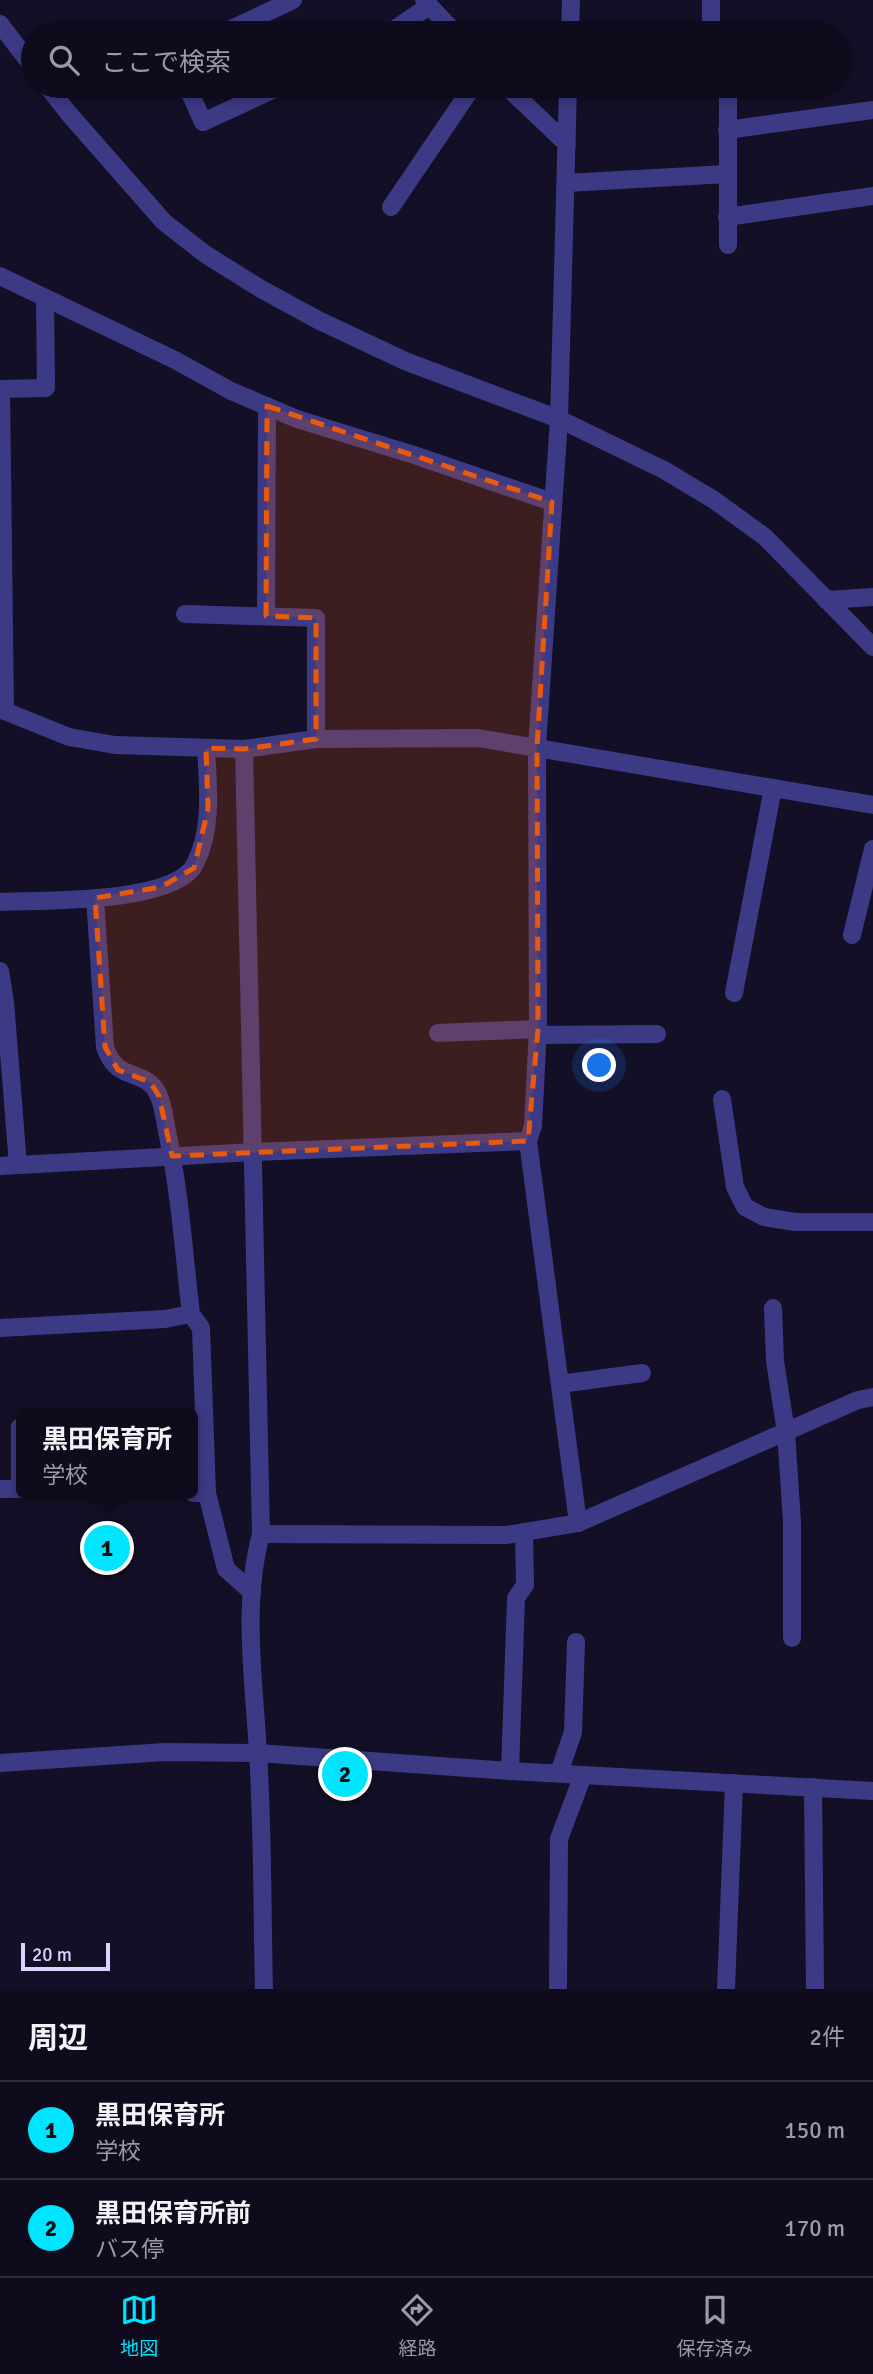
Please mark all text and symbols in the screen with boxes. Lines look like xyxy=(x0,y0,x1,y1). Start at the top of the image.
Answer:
search box xyxy=(21,21,852,98)
icon: search xyxy=(45,41,83,79)
text: ここで検索 xyxy=(101,47,231,79)
your location xyxy=(582,1048,616,1082)
popup xyxy=(16,1408,198,1499)
text: 黒田保育所 xyxy=(42,1424,172,1456)
text: 学校 xyxy=(42,1461,88,1490)
pin: 1 xyxy=(84,1522,130,1574)
pin: 2 xyxy=(322,1748,368,1800)
scale bar xyxy=(21,1940,110,1972)
text: 20 m xyxy=(32,1943,72,1967)
text: 周辺 xyxy=(28,2020,88,2057)
text: 2件 xyxy=(810,2023,845,2052)
text: 黒田保育所 xyxy=(95,2100,225,2132)
text: 1 xyxy=(45,2116,57,2145)
text: 150 m xyxy=(784,2116,845,2145)
text: 学校 xyxy=(95,2137,141,2166)
text: 黒田保育所前 xyxy=(95,2198,251,2230)
text: 2 xyxy=(45,2214,57,2243)
text: 170 m xyxy=(784,2214,845,2243)
text: バス停 xyxy=(95,2235,164,2264)
tab: 地図 xyxy=(120,2291,158,2361)
tab: 経路 xyxy=(398,2291,437,2361)
tab: 保存済み xyxy=(677,2291,753,2361)

